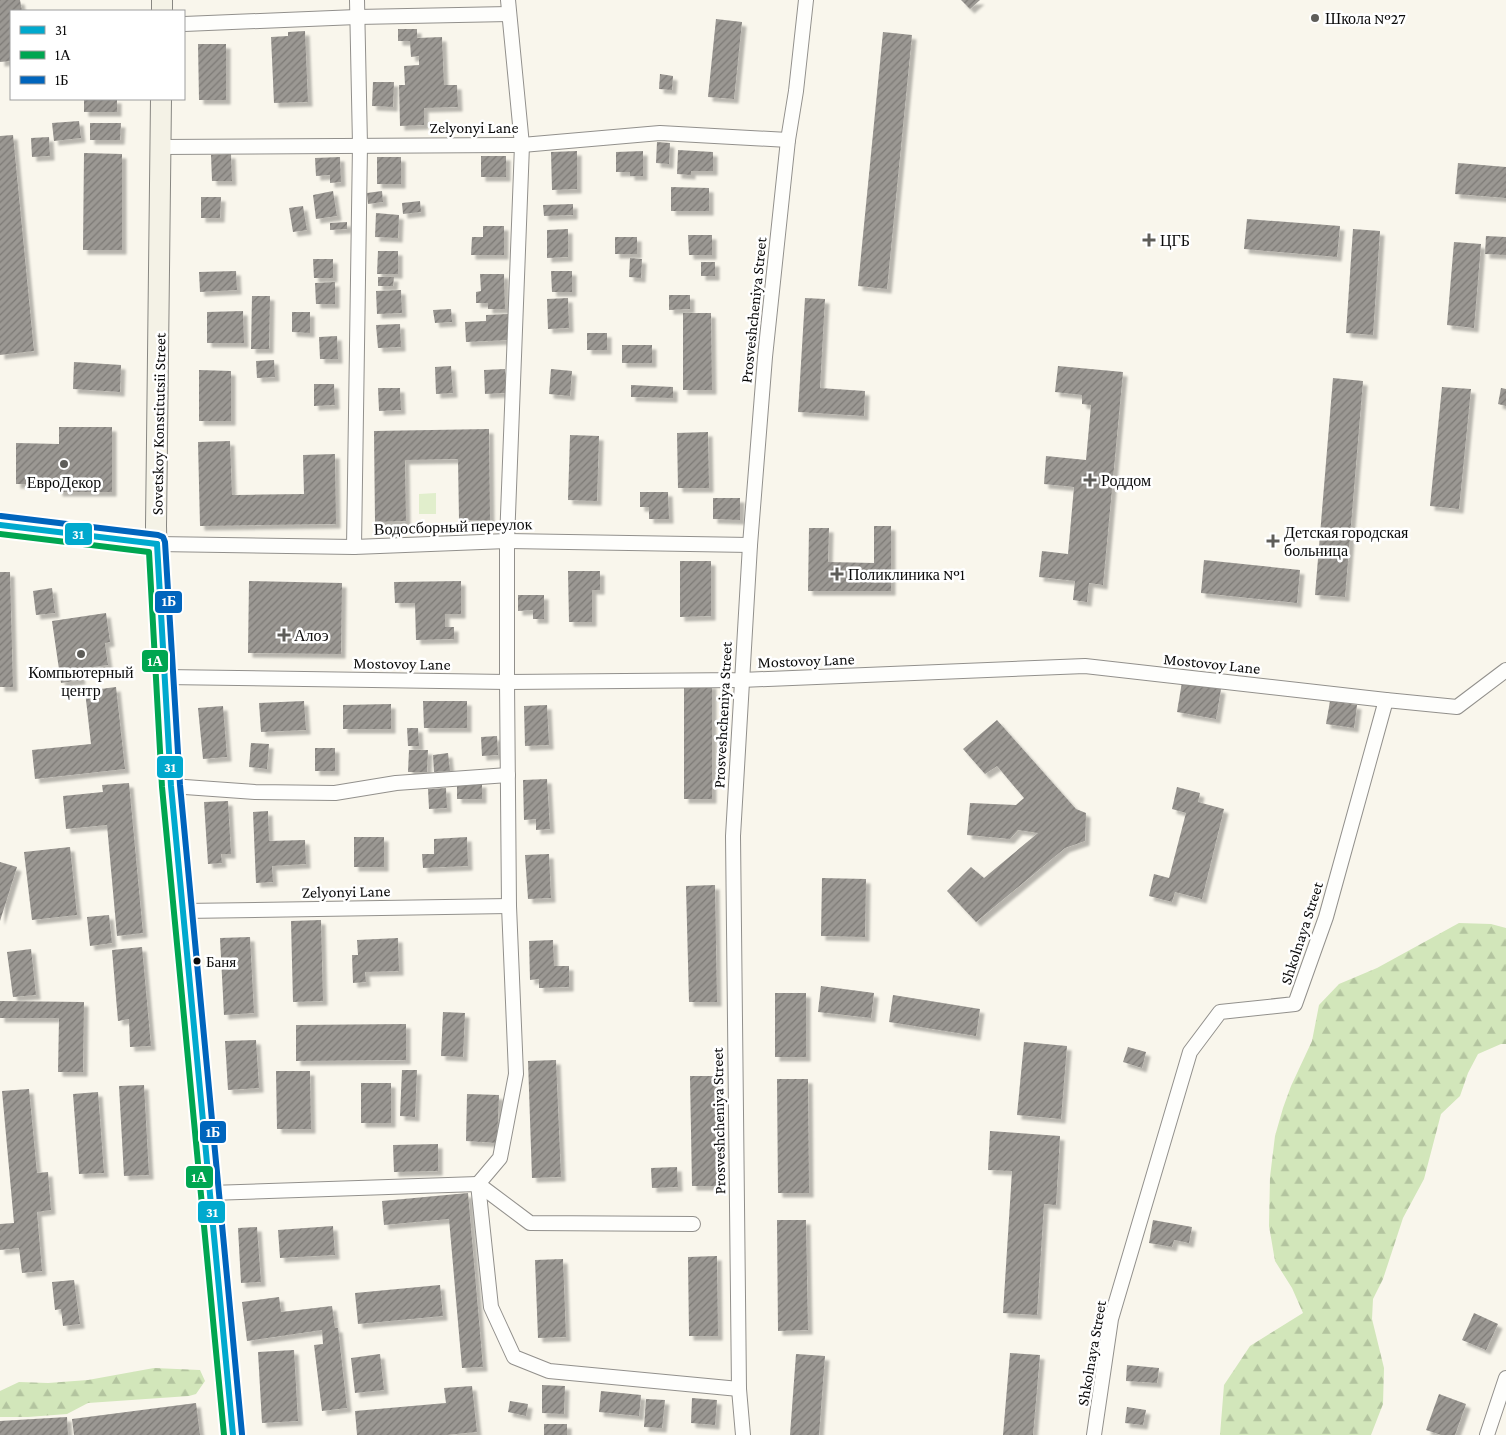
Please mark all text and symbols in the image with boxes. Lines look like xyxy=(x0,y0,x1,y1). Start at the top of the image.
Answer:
legend xyxy=(10,10,185,100)
place label: Школа №27 xyxy=(1325,10,1406,27)
marker: Школа №27 xyxy=(1309,12,1321,24)
text: 31 xyxy=(55,22,67,38)
text: 1А xyxy=(55,47,71,63)
text: 1Б xyxy=(55,72,69,88)
street label: Zelyonyi Lane xyxy=(430,119,518,137)
place label: ЦГБ xyxy=(1160,232,1190,250)
marker: ЦГБ xyxy=(1142,233,1156,247)
street label: Prosveshcheniya Street xyxy=(737,235,771,384)
street label: Sovetskoy Konstitutsii Street xyxy=(148,332,170,515)
marker: ЕвроДекор xyxy=(58,458,70,470)
place label: Роддом xyxy=(1101,472,1151,490)
marker: Роддом xyxy=(1083,473,1097,487)
place label: ЕвроДекор xyxy=(27,474,101,492)
street label: Водосборный переулок xyxy=(374,515,533,539)
line badge: 31 xyxy=(64,522,93,546)
place label: Детская городская больница xyxy=(1284,524,1409,560)
text: 31 xyxy=(72,526,84,542)
marker: Детская городская больница xyxy=(1266,534,1280,548)
place label: Поликлиника №1 xyxy=(848,566,965,583)
marker: Поликлиника №1 xyxy=(830,567,844,581)
line badge: 1Б xyxy=(154,590,183,614)
text: 1Б xyxy=(162,593,176,609)
place label: Алоэ xyxy=(294,627,329,644)
marker: Алоэ xyxy=(278,629,290,641)
street label: Prosveshcheniya Street xyxy=(710,641,736,789)
marker: Компьютерный центр xyxy=(75,648,87,660)
line badge: 1А xyxy=(141,649,169,673)
street label: Mostovoy Lane xyxy=(757,650,855,672)
street label: Mostovoy Lane xyxy=(1163,650,1261,678)
text: 1А xyxy=(147,653,164,669)
street label: Mostovoy Lane xyxy=(353,654,451,674)
place label: Компьютерный центр xyxy=(28,664,134,700)
line badge: 31 xyxy=(156,755,184,779)
text: 31 xyxy=(164,759,176,775)
street label: Shkolnaya Street xyxy=(1277,879,1327,987)
street label: Zelyonyi Lane xyxy=(301,882,391,902)
place label: Баня xyxy=(206,954,236,970)
marker: Баня xyxy=(192,956,202,966)
street label: Prosveshcheniya Street xyxy=(709,1047,729,1195)
line badge: 1Б xyxy=(199,1120,227,1144)
text: 1Б xyxy=(206,1124,220,1140)
line badge: 1А xyxy=(185,1165,214,1189)
text: 1А xyxy=(191,1169,208,1185)
line badge: 31 xyxy=(197,1200,226,1224)
text: 31 xyxy=(206,1204,218,1220)
street label: Shkolnaya Street xyxy=(1074,1298,1110,1407)

